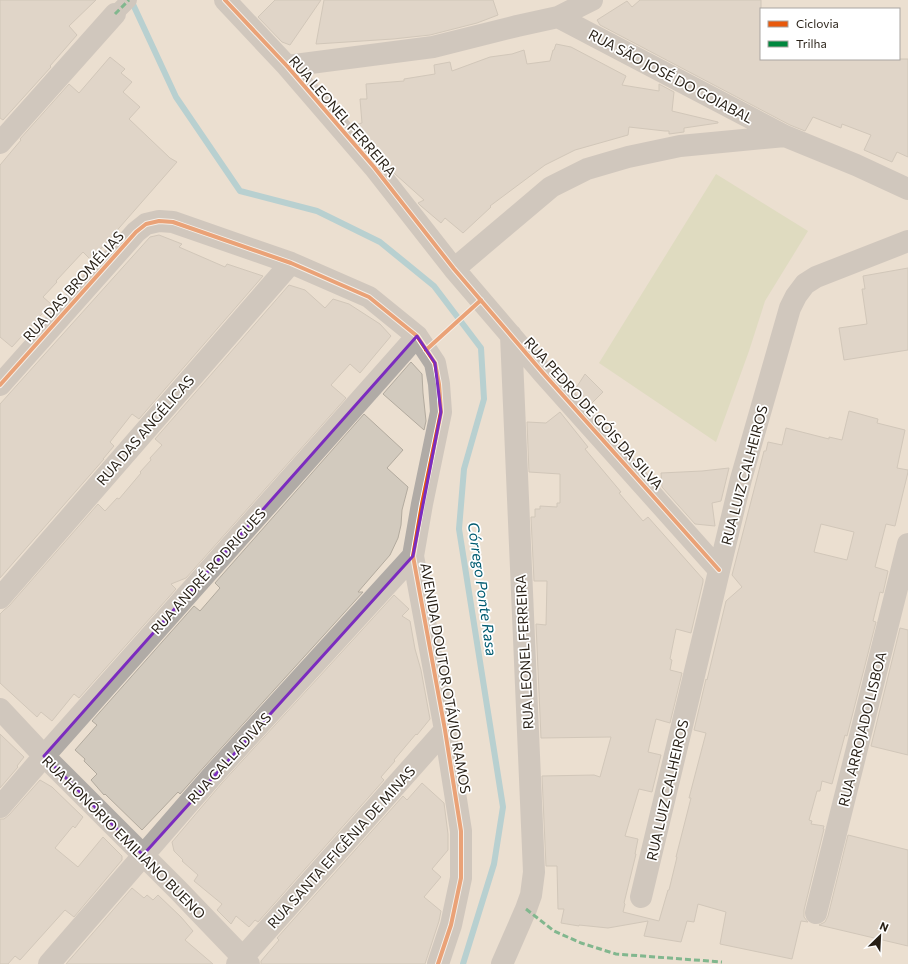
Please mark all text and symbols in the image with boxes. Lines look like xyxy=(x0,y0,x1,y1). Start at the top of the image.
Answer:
legend xyxy=(760,8,900,60)
text: Ciclovia xyxy=(796,16,839,30)
street label: RUA SÃO JOSÉ DO GOIABAL xyxy=(586,25,756,127)
text: Trilha xyxy=(796,36,827,50)
street label: RUA LEONEL FERREIRA xyxy=(286,52,400,180)
street label: RUA DAS BROMÉLIAS xyxy=(19,227,127,345)
street label: RUA PEDRO DE GÓIS DA SILVA xyxy=(521,333,667,493)
street label: RUA DAS ANGÉLICAS xyxy=(93,372,197,488)
street label: RUA LUIZ CALHEIROS xyxy=(717,403,771,547)
street label: RUA ANDRÉ RODRIGUES xyxy=(147,505,269,637)
water label: Córrego Ponte Rasa xyxy=(465,521,501,657)
street label: AVENIDA DOUTOR OTÁVIO RAMOS xyxy=(417,561,475,795)
street label: RUA LEONEL FERREIRA xyxy=(511,574,537,730)
street label: RUA ARROJADO LISBOA xyxy=(835,650,890,808)
street label: RUA CALLADIVAS xyxy=(184,709,274,807)
street label: RUA LUIZ CALHEIROS xyxy=(643,718,691,862)
street label: RUA HONÓRIO EMILIANO BUENO xyxy=(39,752,209,922)
street label: RUA SANTA EFIGÊNIA DE MINAS xyxy=(264,762,418,932)
north arrow xyxy=(860,916,900,956)
text: N xyxy=(878,919,891,934)

